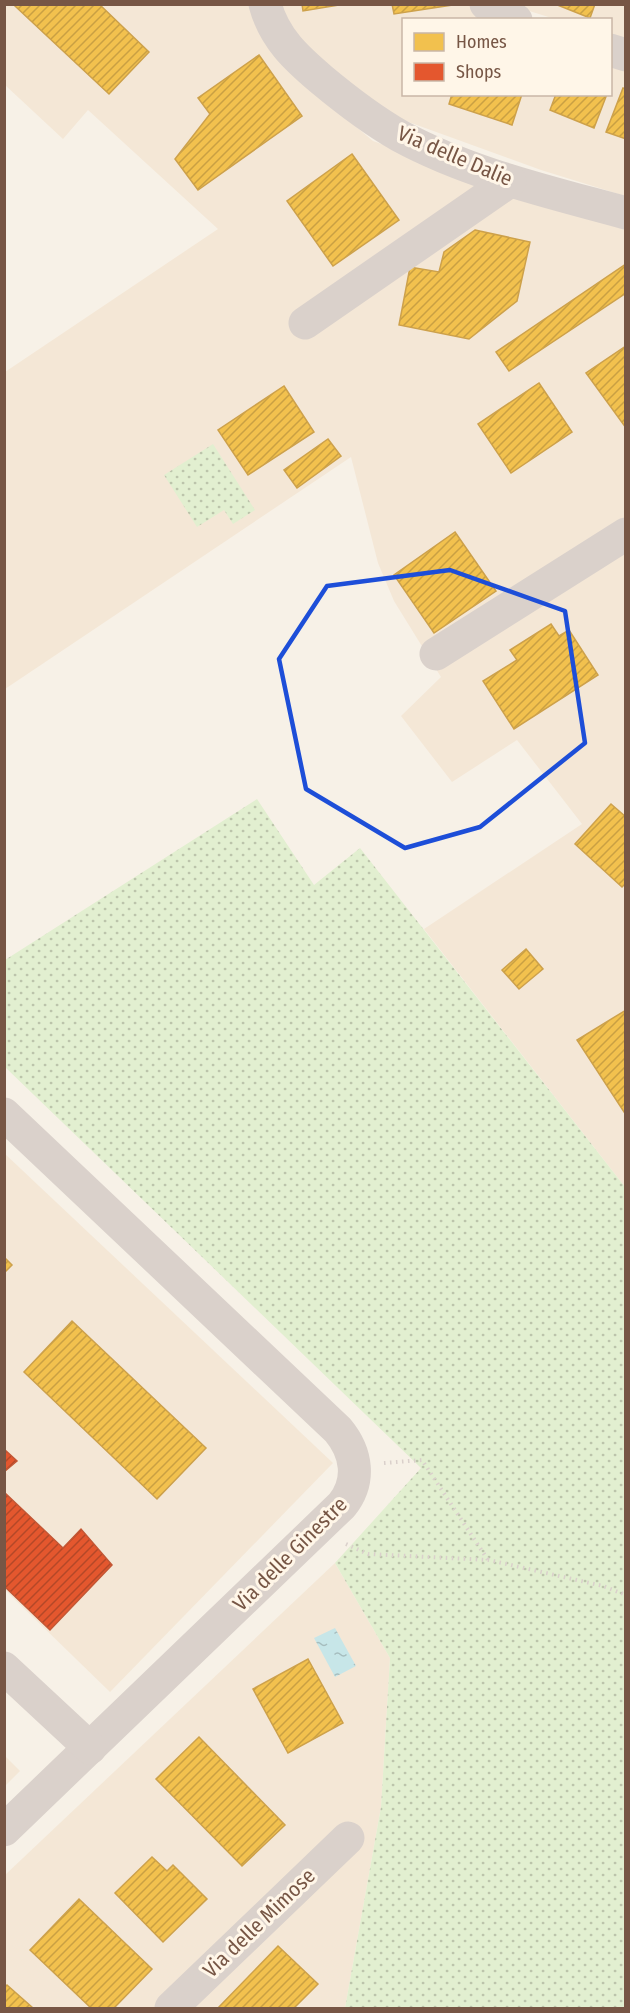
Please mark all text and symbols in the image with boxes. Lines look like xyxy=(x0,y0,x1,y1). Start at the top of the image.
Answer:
legend xyxy=(402,18,612,96)
text: Homes xyxy=(456,31,507,53)
text: Shops xyxy=(456,61,501,83)
street label: Via delle Dalie xyxy=(394,120,516,192)
street label: Via delle Ginestre xyxy=(227,1491,353,1617)
street label: Via delle Mimose xyxy=(197,1863,321,1983)

